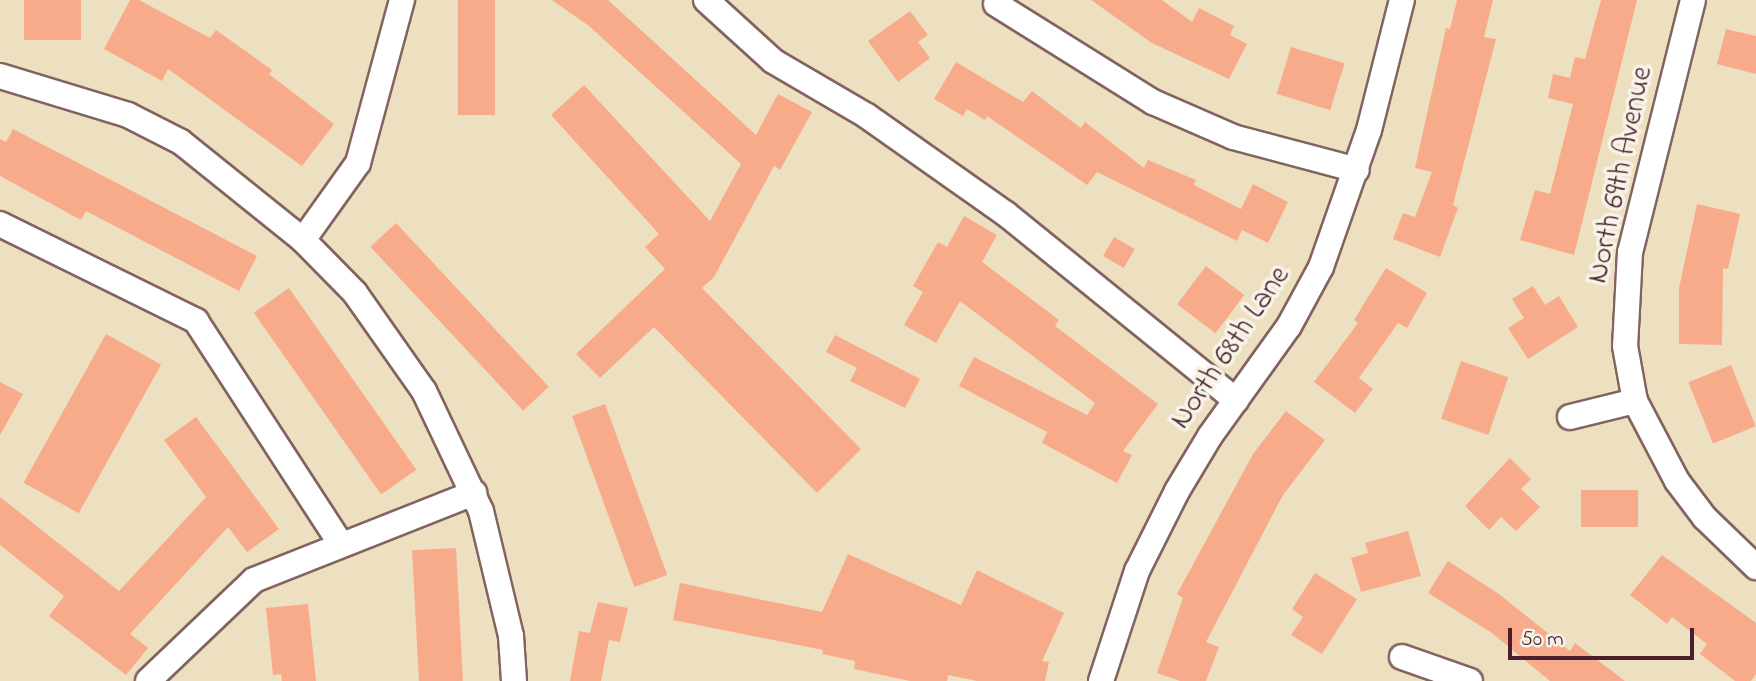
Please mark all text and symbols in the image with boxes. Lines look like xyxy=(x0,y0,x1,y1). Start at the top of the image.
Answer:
street label: North 69th Avenue xyxy=(1580,63,1662,287)
street label: North 68th Lane xyxy=(1163,260,1299,436)
scale bar xyxy=(1511,614,1696,658)
text: 50 m xyxy=(1521,625,1564,655)

